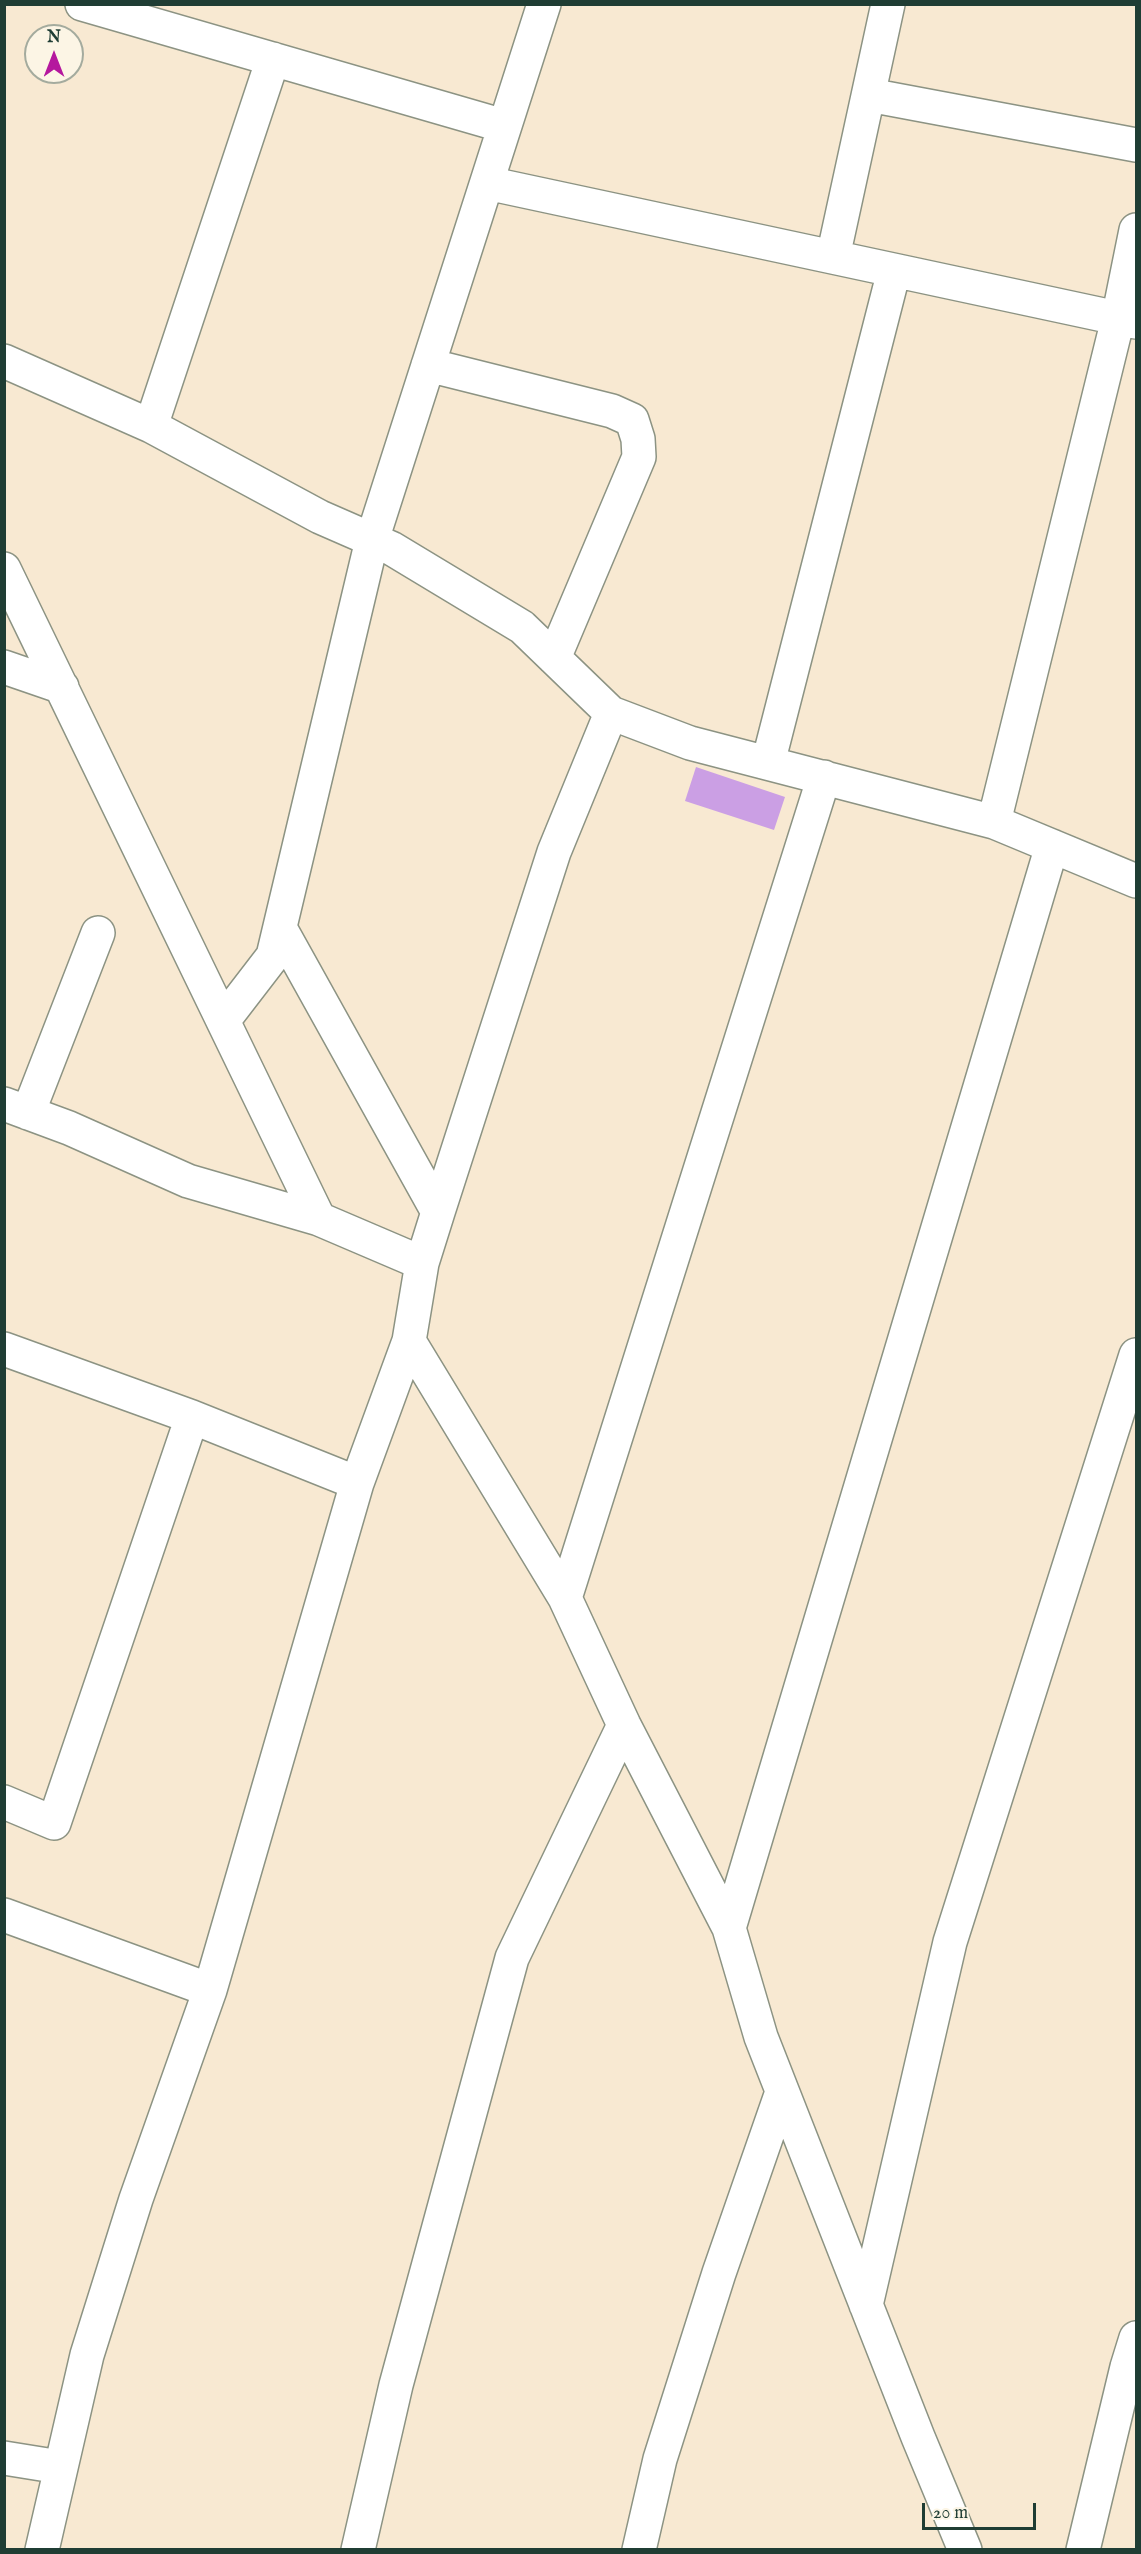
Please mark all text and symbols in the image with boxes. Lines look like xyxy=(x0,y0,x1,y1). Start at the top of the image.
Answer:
north arrow xyxy=(24,24,84,84)
text: N xyxy=(47,28,61,48)
scale bar xyxy=(925,2491,1039,2529)
text: 20 m xyxy=(933,2502,968,2525)

